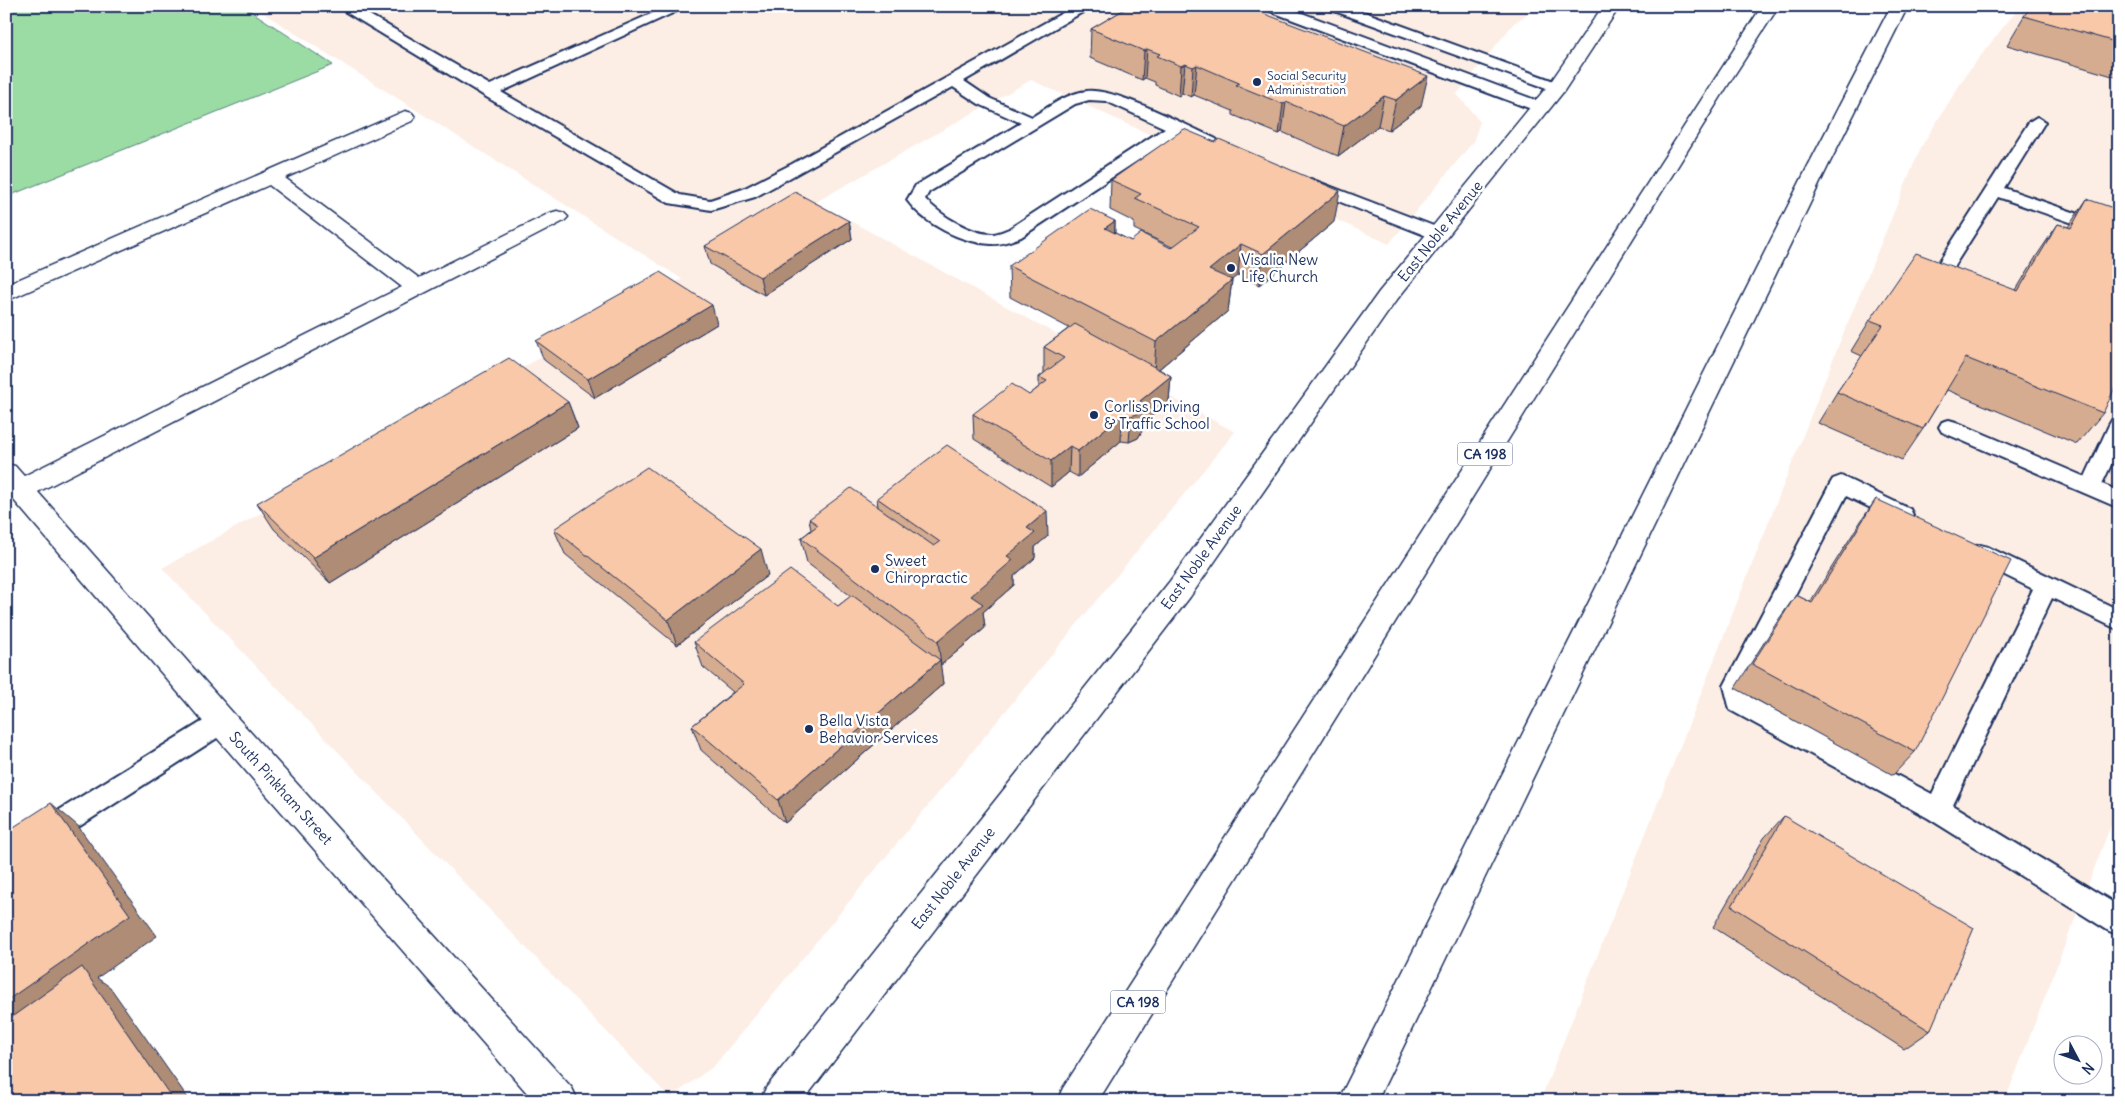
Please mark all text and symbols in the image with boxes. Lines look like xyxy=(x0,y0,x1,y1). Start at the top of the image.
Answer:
place label: Social Security Administration xyxy=(1267,68,1346,97)
marker: Social Security Administration xyxy=(1251,76,1263,88)
street label: East Noble Avenue xyxy=(1393,177,1487,285)
place label: Visalia New Life Church xyxy=(1241,250,1319,286)
marker: Visalia New Life Church xyxy=(1225,262,1237,274)
place label: Corliss Driving & Traffic School xyxy=(1104,397,1210,433)
marker: Corliss Driving & Traffic School xyxy=(1088,409,1100,421)
road number: CA 198 xyxy=(1458,442,1512,466)
street label: East Noble Avenue xyxy=(1157,501,1245,613)
place label: Sweet Chiropractic xyxy=(885,551,968,587)
marker: Sweet Chiropractic xyxy=(869,563,881,575)
place label: Bella Vista Behavior Services xyxy=(819,711,939,747)
marker: Bella Vista Behavior Services xyxy=(803,723,815,735)
street label: South Pinkham Street xyxy=(225,728,337,848)
street label: East Noble Avenue xyxy=(907,823,999,933)
road number: CA 198 xyxy=(1110,990,1166,1014)
north arrow xyxy=(2052,1034,2102,1084)
text: N xyxy=(2078,1059,2098,1078)

